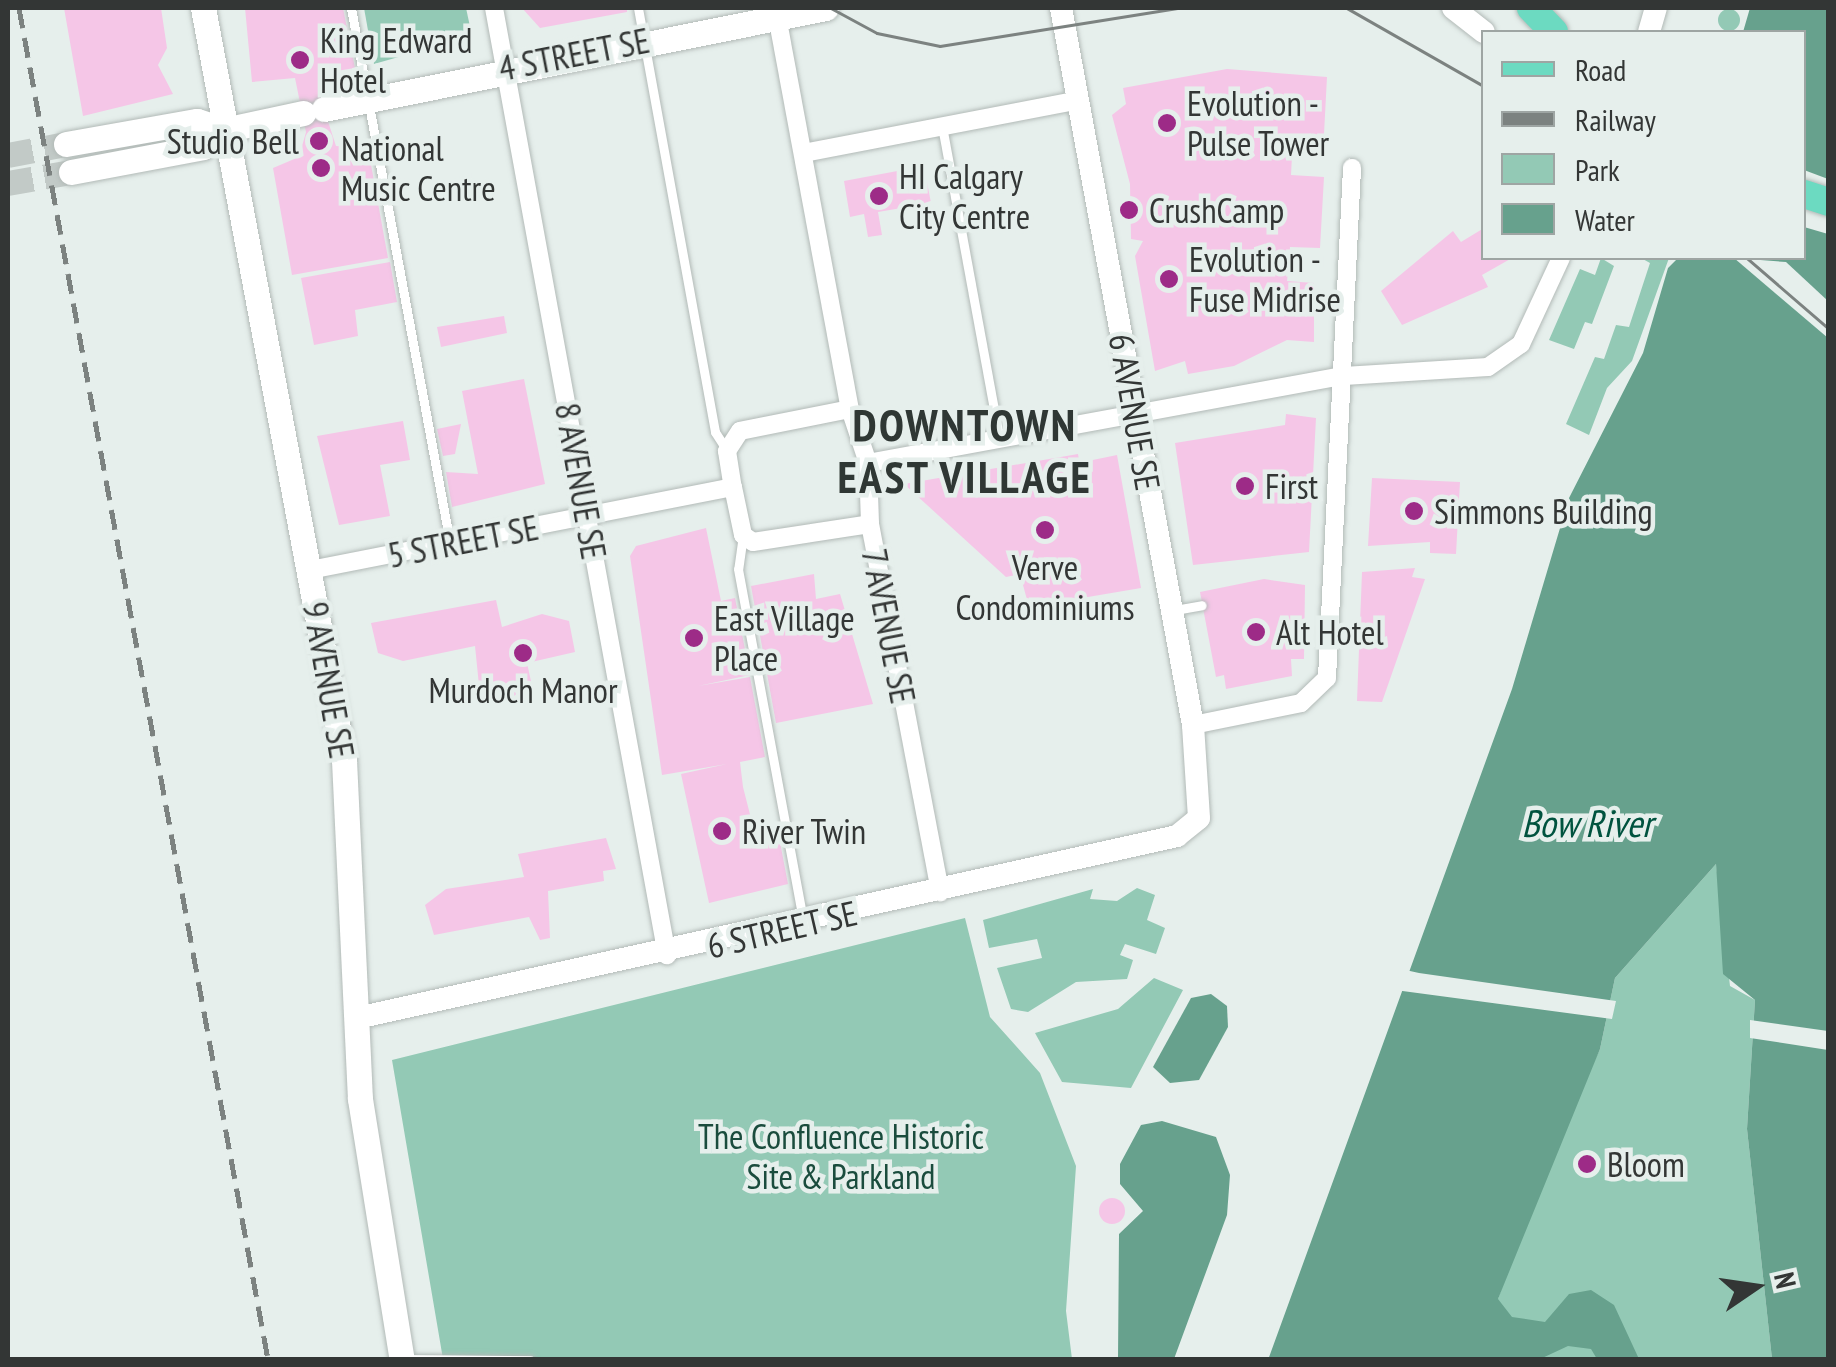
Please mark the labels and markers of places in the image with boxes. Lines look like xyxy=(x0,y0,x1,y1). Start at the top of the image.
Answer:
place label: King Edward Hotel xyxy=(320,19,472,101)
marker: King Edward Hotel xyxy=(289,49,311,71)
place label: Evolution - Pulse Tower xyxy=(1187,82,1330,164)
marker: Evolution - Pulse Tower xyxy=(1156,112,1178,134)
place label: Studio Bell xyxy=(167,120,299,162)
place label: National Music Centre xyxy=(341,127,496,209)
marker: Studio Bell xyxy=(308,130,330,152)
place label: HI Calgary City Centre xyxy=(899,155,1031,237)
marker: National Music Centre xyxy=(310,157,332,179)
marker: HI Calgary City Centre xyxy=(868,185,890,207)
place label: CrushCamp xyxy=(1149,189,1284,231)
marker: CrushCamp xyxy=(1118,199,1140,221)
place label: Evolution - Fuse Midrise xyxy=(1189,238,1341,320)
marker: Evolution - Fuse Midrise xyxy=(1158,268,1180,290)
place label: First xyxy=(1265,465,1318,507)
marker: First xyxy=(1234,475,1256,497)
place label: Simmons Building xyxy=(1434,490,1653,532)
marker: Simmons Building xyxy=(1403,500,1425,522)
marker: Verve Condominiums xyxy=(1034,519,1056,541)
place label: Verve Condominiums xyxy=(956,546,1134,628)
place label: East Village Place xyxy=(714,597,856,679)
place label: Alt Hotel xyxy=(1276,611,1384,653)
marker: Alt Hotel xyxy=(1245,621,1267,643)
marker: East Village Place xyxy=(683,627,705,649)
marker: Murdoch Manor xyxy=(512,642,534,664)
place label: Murdoch Manor xyxy=(429,669,617,711)
place label: River Twin xyxy=(742,810,867,852)
marker: River Twin xyxy=(711,820,733,842)
place label: Bloom xyxy=(1607,1143,1685,1185)
marker: Bloom xyxy=(1576,1153,1598,1175)

